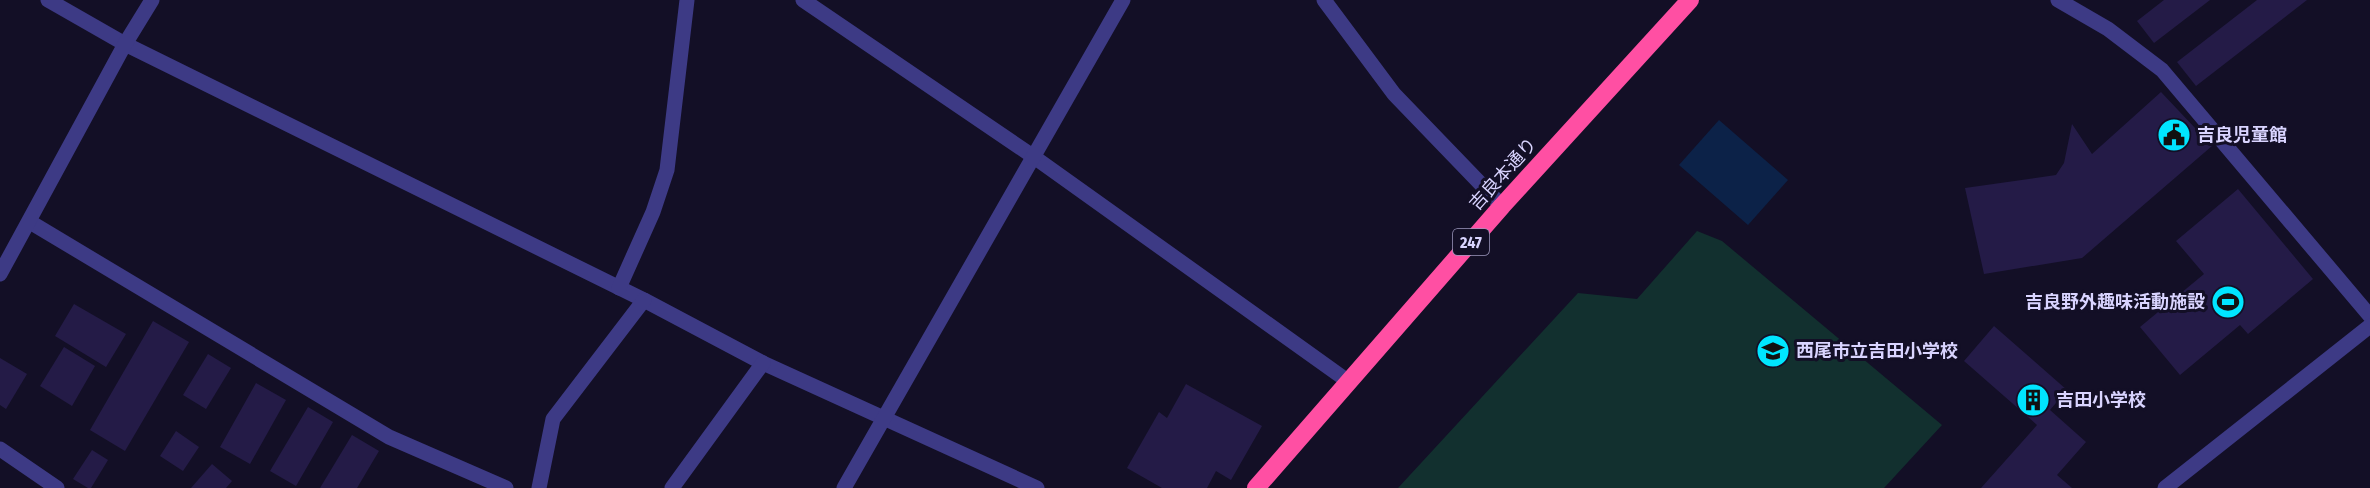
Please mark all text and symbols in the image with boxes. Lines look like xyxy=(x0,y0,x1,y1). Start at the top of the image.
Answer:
public building icon: 吉良児童館 xyxy=(2156,117,2192,153)
place label: 吉良児童館 xyxy=(2197,124,2287,146)
street label: 吉良本通り xyxy=(1465,133,1541,215)
road number: 247 xyxy=(1453,229,1489,255)
sports icon: 吉良野外趣味活動施設 xyxy=(2210,284,2246,320)
place label: 吉良野外趣味活動施設 xyxy=(2025,291,2205,313)
school or university icon: 西尾市立吉田小学校 xyxy=(1755,333,1791,369)
place label: 西尾市立吉田小学校 xyxy=(1796,340,1958,362)
building icon: 吉田小学校 xyxy=(2015,382,2051,418)
place label: 吉田小学校 xyxy=(2056,389,2146,411)

